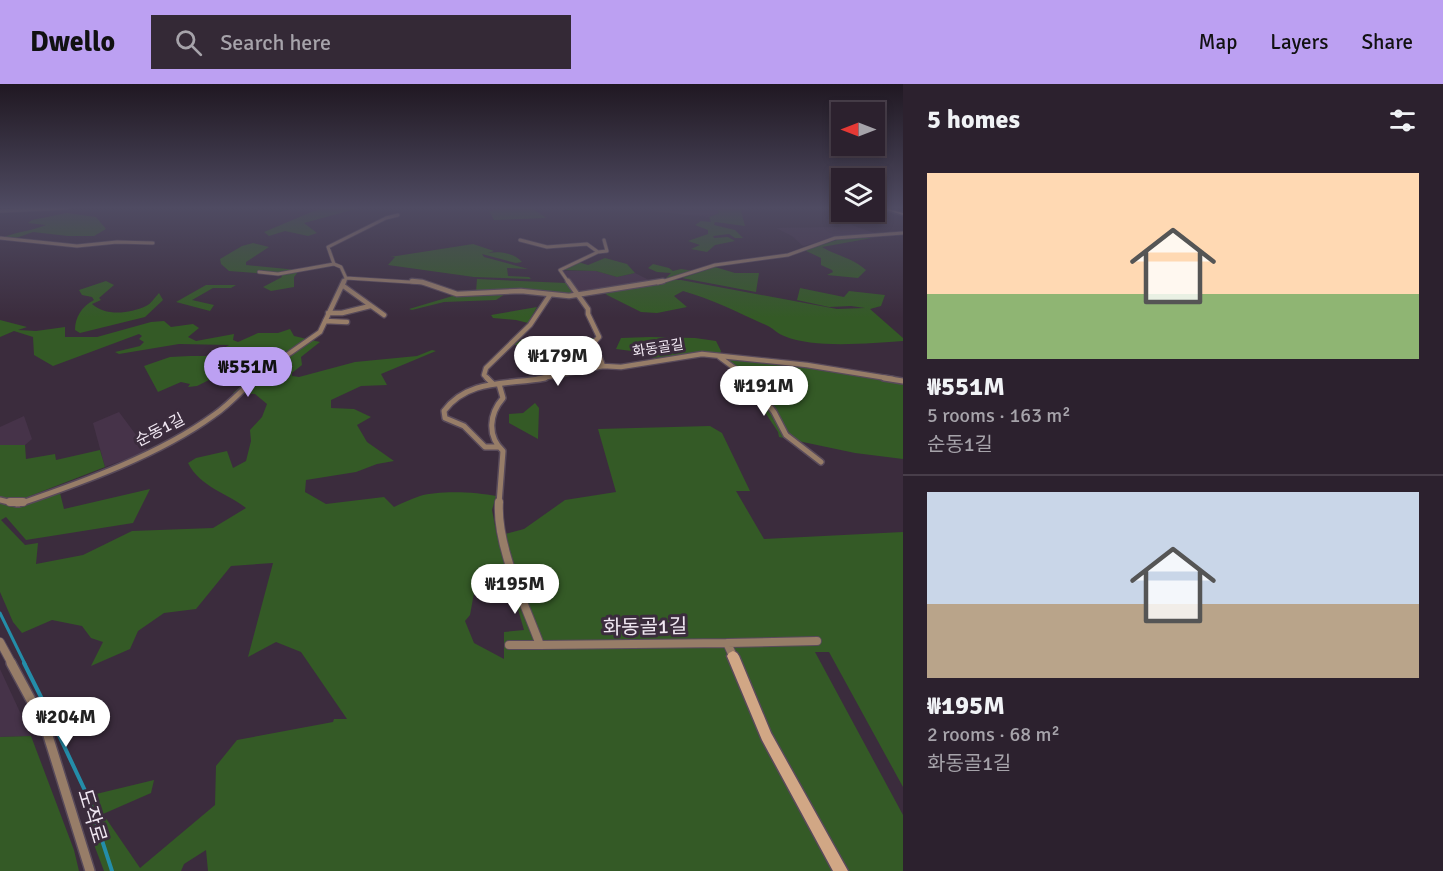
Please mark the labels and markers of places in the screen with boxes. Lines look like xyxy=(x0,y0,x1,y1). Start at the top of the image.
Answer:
pin: ₩179M xyxy=(516,336,600,387)
pin: ₩551M xyxy=(206,347,290,398)
pin: ₩191M xyxy=(722,366,806,417)
pin: ₩195M xyxy=(473,564,557,615)
pin: ₩204M xyxy=(24,697,108,748)

